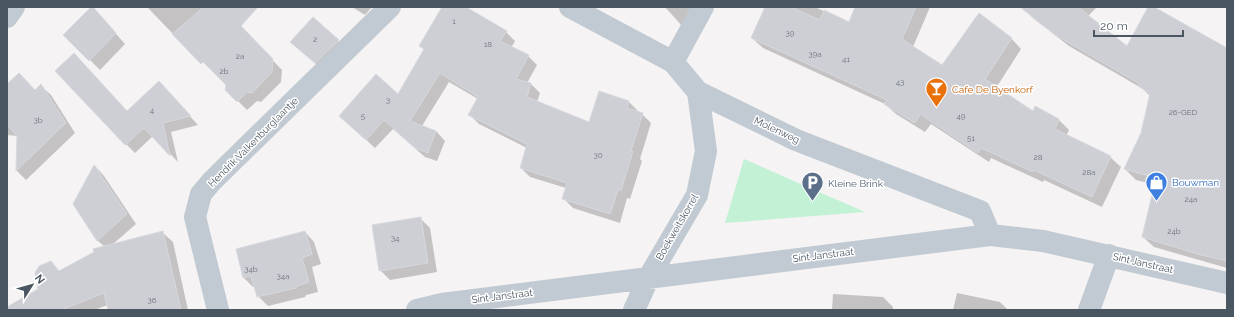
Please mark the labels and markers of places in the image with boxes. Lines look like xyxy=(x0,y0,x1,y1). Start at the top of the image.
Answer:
bar icon: Cafe De Byenkorf xyxy=(923,76,949,109)
place label: Cafe De Byenkorf xyxy=(952,84,1033,95)
shop icon: Bouwman xyxy=(1143,169,1169,202)
parking icon: Kleine Brink xyxy=(799,170,825,203)
place label: Bouwman xyxy=(1172,177,1219,188)
place label: Kleine Brink xyxy=(828,178,884,189)

